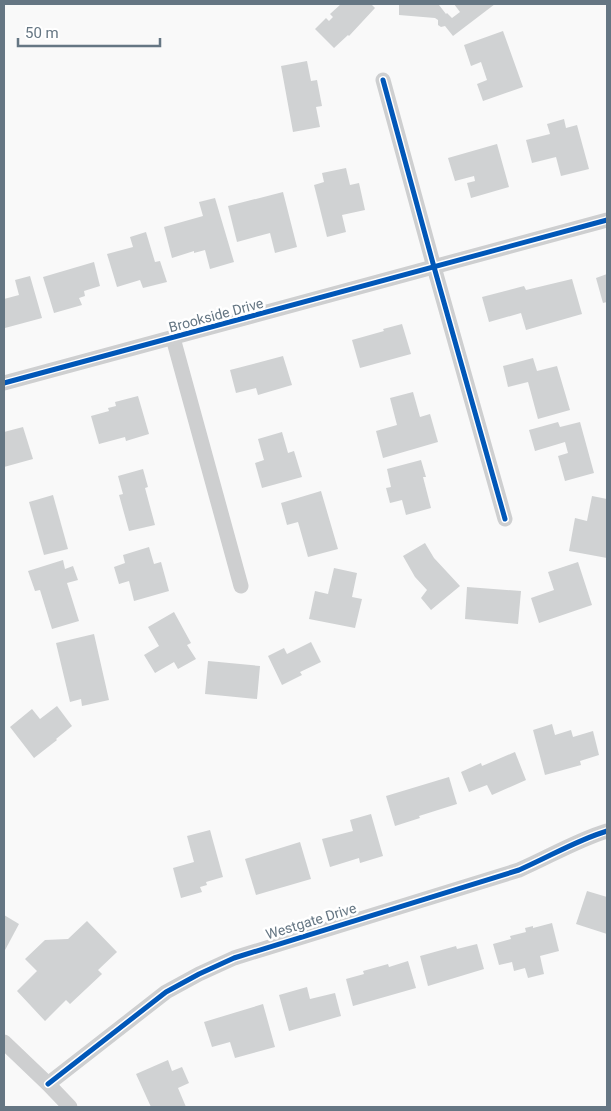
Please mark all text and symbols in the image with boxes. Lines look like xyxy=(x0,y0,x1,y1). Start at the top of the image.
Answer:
scale bar xyxy=(18,15,160,47)
text: 50 m xyxy=(25,24,59,42)
street label: Brookside Drive xyxy=(167,295,265,335)
street label: Westgate Drive xyxy=(264,900,358,942)

